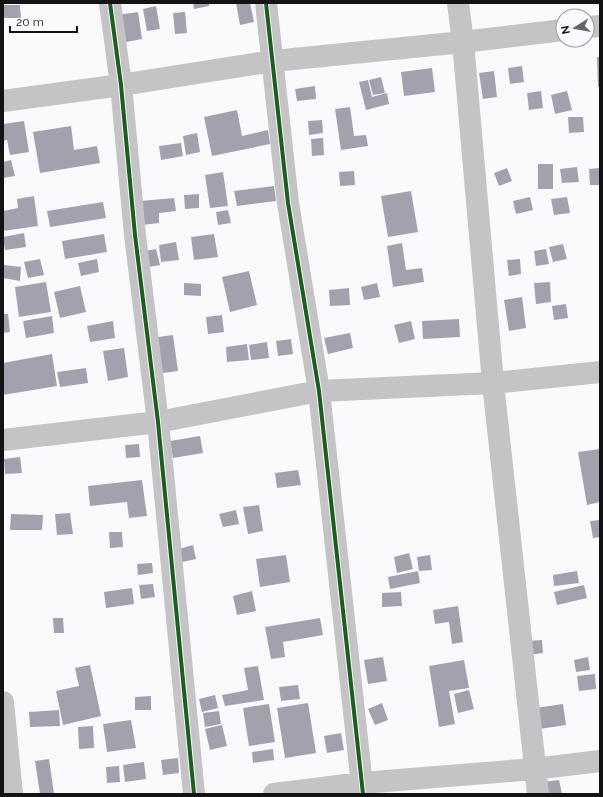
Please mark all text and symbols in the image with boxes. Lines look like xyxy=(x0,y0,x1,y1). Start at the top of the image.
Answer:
scale bar xyxy=(10,8,77,34)
north arrow xyxy=(555,8,595,48)
text: 20 m xyxy=(16,15,44,29)
text: N xyxy=(558,24,573,35)

